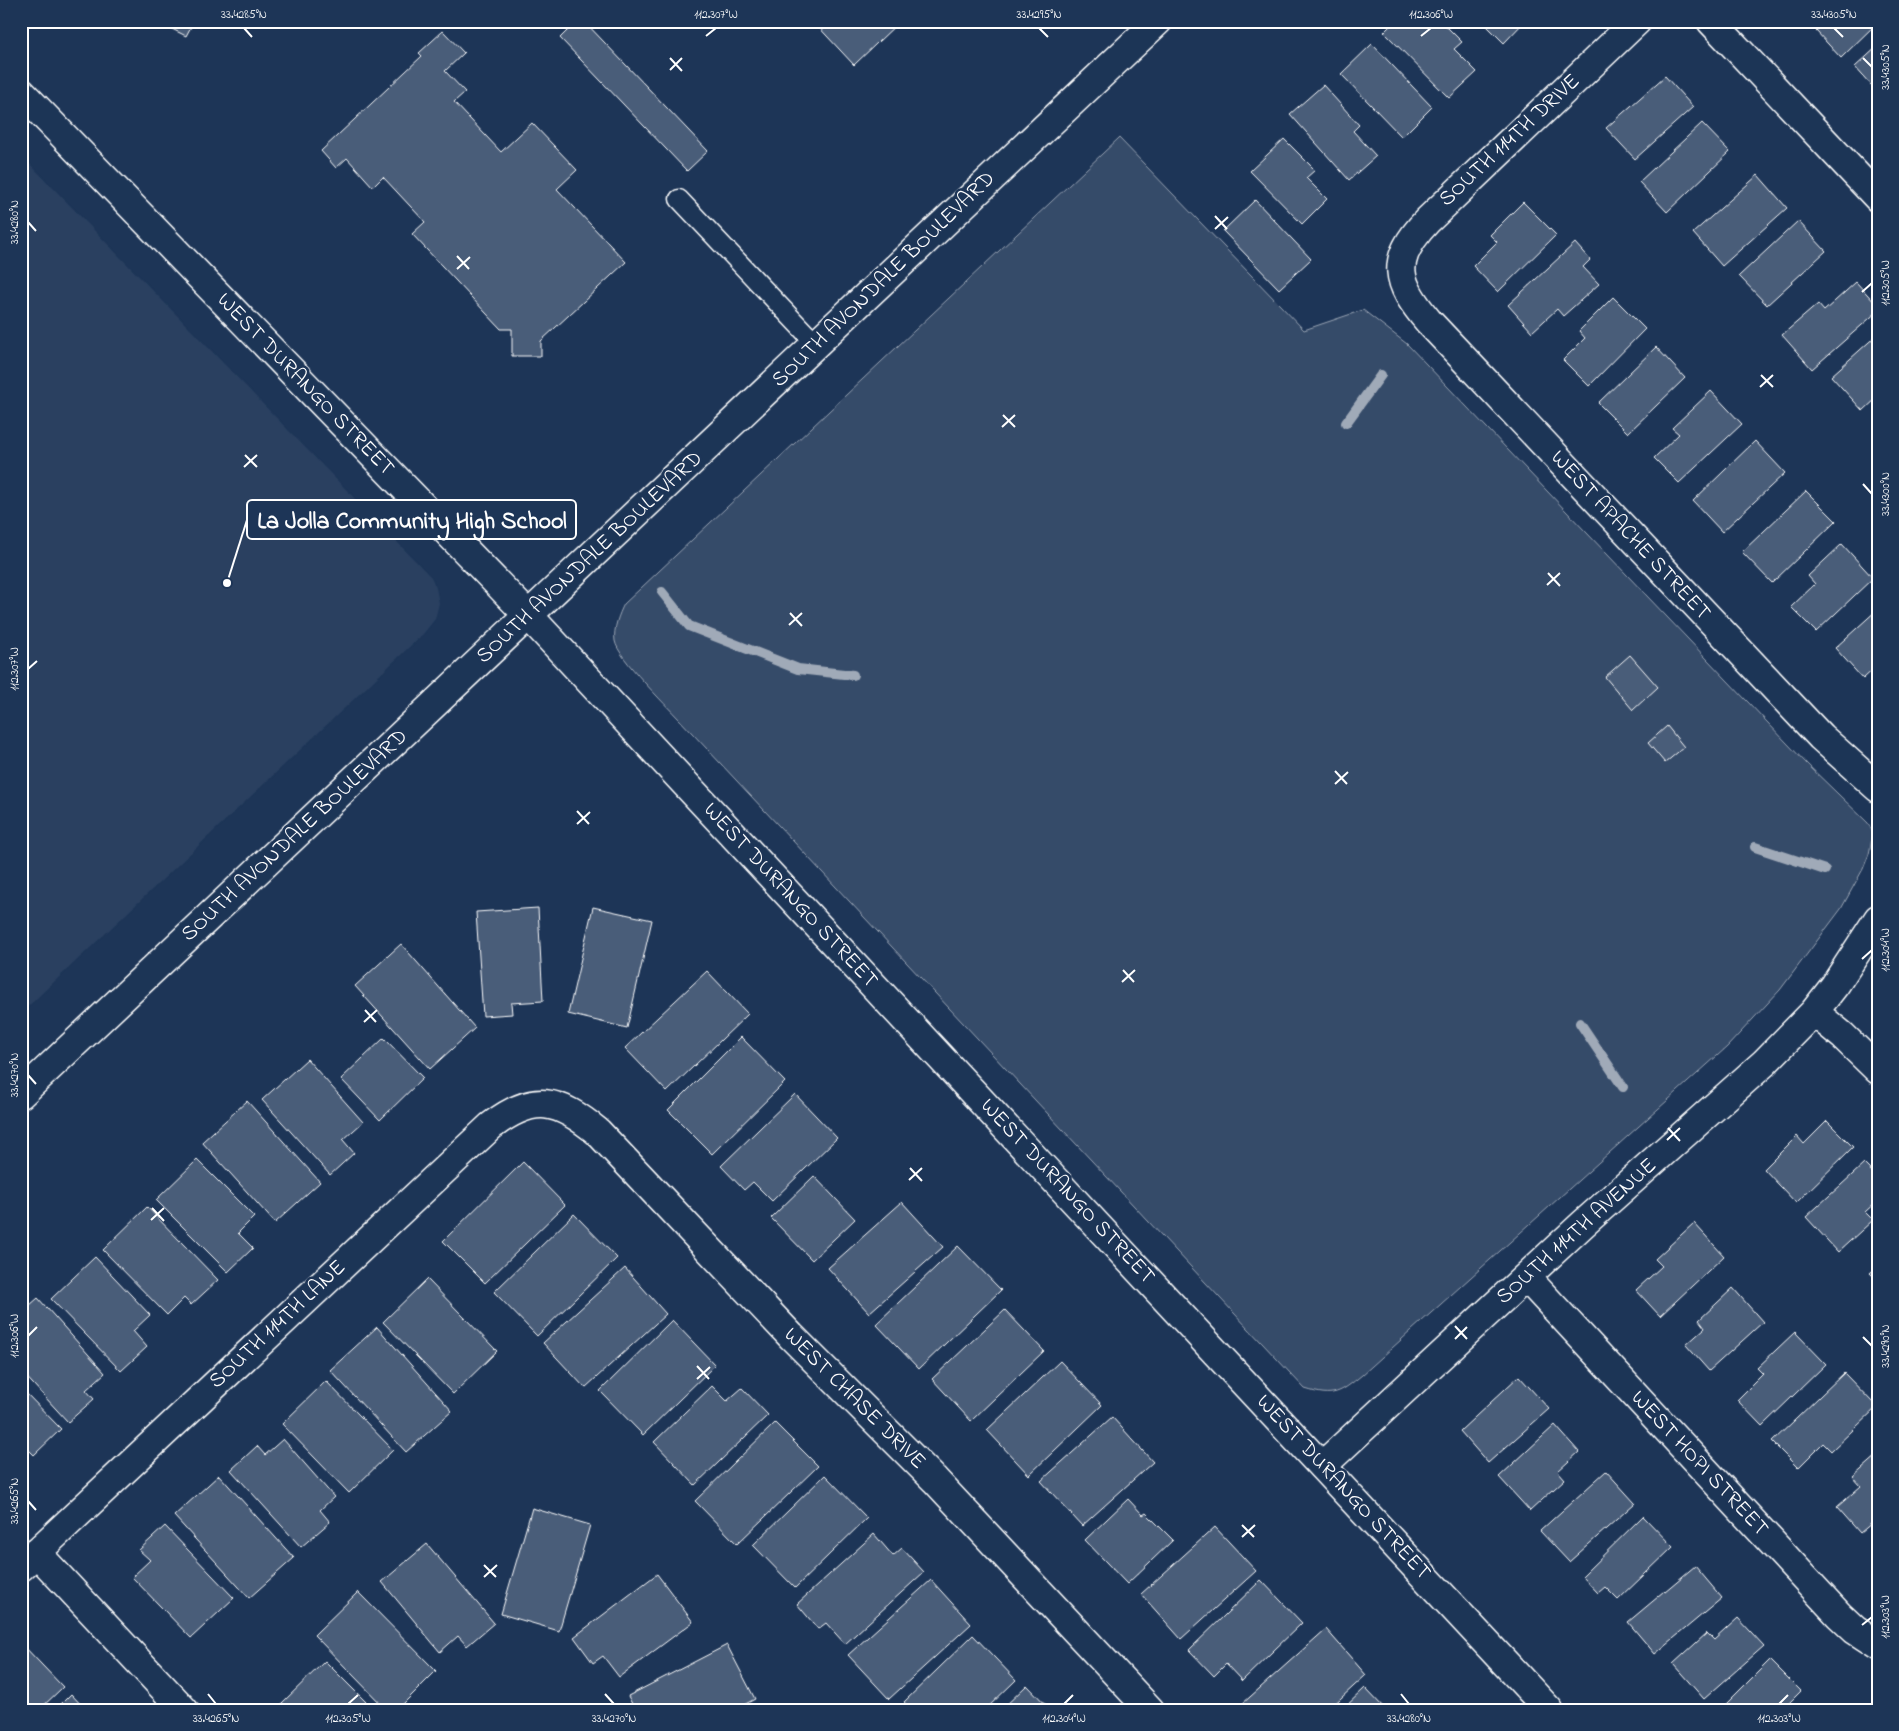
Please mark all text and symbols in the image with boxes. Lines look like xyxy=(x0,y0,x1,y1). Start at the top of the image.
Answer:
text: 33.4285°N xyxy=(221,6,267,24)
text: 112.307°W xyxy=(694,6,738,24)
text: 33.4295°N xyxy=(1016,6,1062,24)
text: 112.306°W xyxy=(1409,6,1453,24)
text: 33.4305°N xyxy=(1811,6,1857,24)
text: 33.4305°N xyxy=(1877,44,1895,90)
street label: SOUTH 114TH DRIVE xyxy=(1432,67,1588,215)
street label: SOUTH AVONDALE BOULEVARD xyxy=(765,164,1003,396)
text: 33.4280°N xyxy=(6,200,24,244)
text: 112.305°W xyxy=(1877,260,1895,306)
street label: WEST DURANGO STREET xyxy=(209,286,402,484)
street label: SOUTH AVONDALE BOULEVARD xyxy=(469,444,711,672)
street label: WEST APACHE STREET xyxy=(1542,444,1718,629)
text: 33.4300°N xyxy=(1877,472,1895,516)
callout: La Jolla Community High School xyxy=(247,500,576,539)
text: La Jolla Community High School xyxy=(257,505,567,541)
text: 112.307°W xyxy=(6,647,24,691)
street label: SOUTH AVONDALE BOULEVARD xyxy=(174,722,416,950)
street label: WEST DURANGO STREET xyxy=(695,796,885,997)
text: 112.304°W xyxy=(1877,928,1895,972)
text: 33.4270°N xyxy=(6,1053,24,1097)
street label: WEST DURANGO STREET xyxy=(972,1092,1162,1293)
street label: SOUTH 114TH AVENUE xyxy=(1490,1151,1664,1313)
street label: SOUTH 114TH LANE xyxy=(202,1253,354,1397)
text: 112.306°W xyxy=(6,1314,24,1358)
street label: WEST CHASE DRIVE xyxy=(776,1321,932,1477)
text: 33.4290°N xyxy=(1877,1324,1895,1368)
street label: WEST HOPI STREET xyxy=(1622,1384,1776,1545)
street label: WEST DURANGO STREET xyxy=(1248,1388,1438,1589)
text: 33.4265°N xyxy=(6,1478,24,1524)
text: 112.303°W xyxy=(1877,1595,1895,1639)
text: 33.4265°N xyxy=(193,1710,239,1728)
text: 112.305°W xyxy=(325,1710,371,1728)
text: 33.4270°N xyxy=(592,1710,636,1728)
text: 112.304°W xyxy=(1042,1710,1086,1728)
text: 33.4280°N xyxy=(1387,1710,1431,1728)
text: 112.303°W xyxy=(1757,1710,1801,1728)

